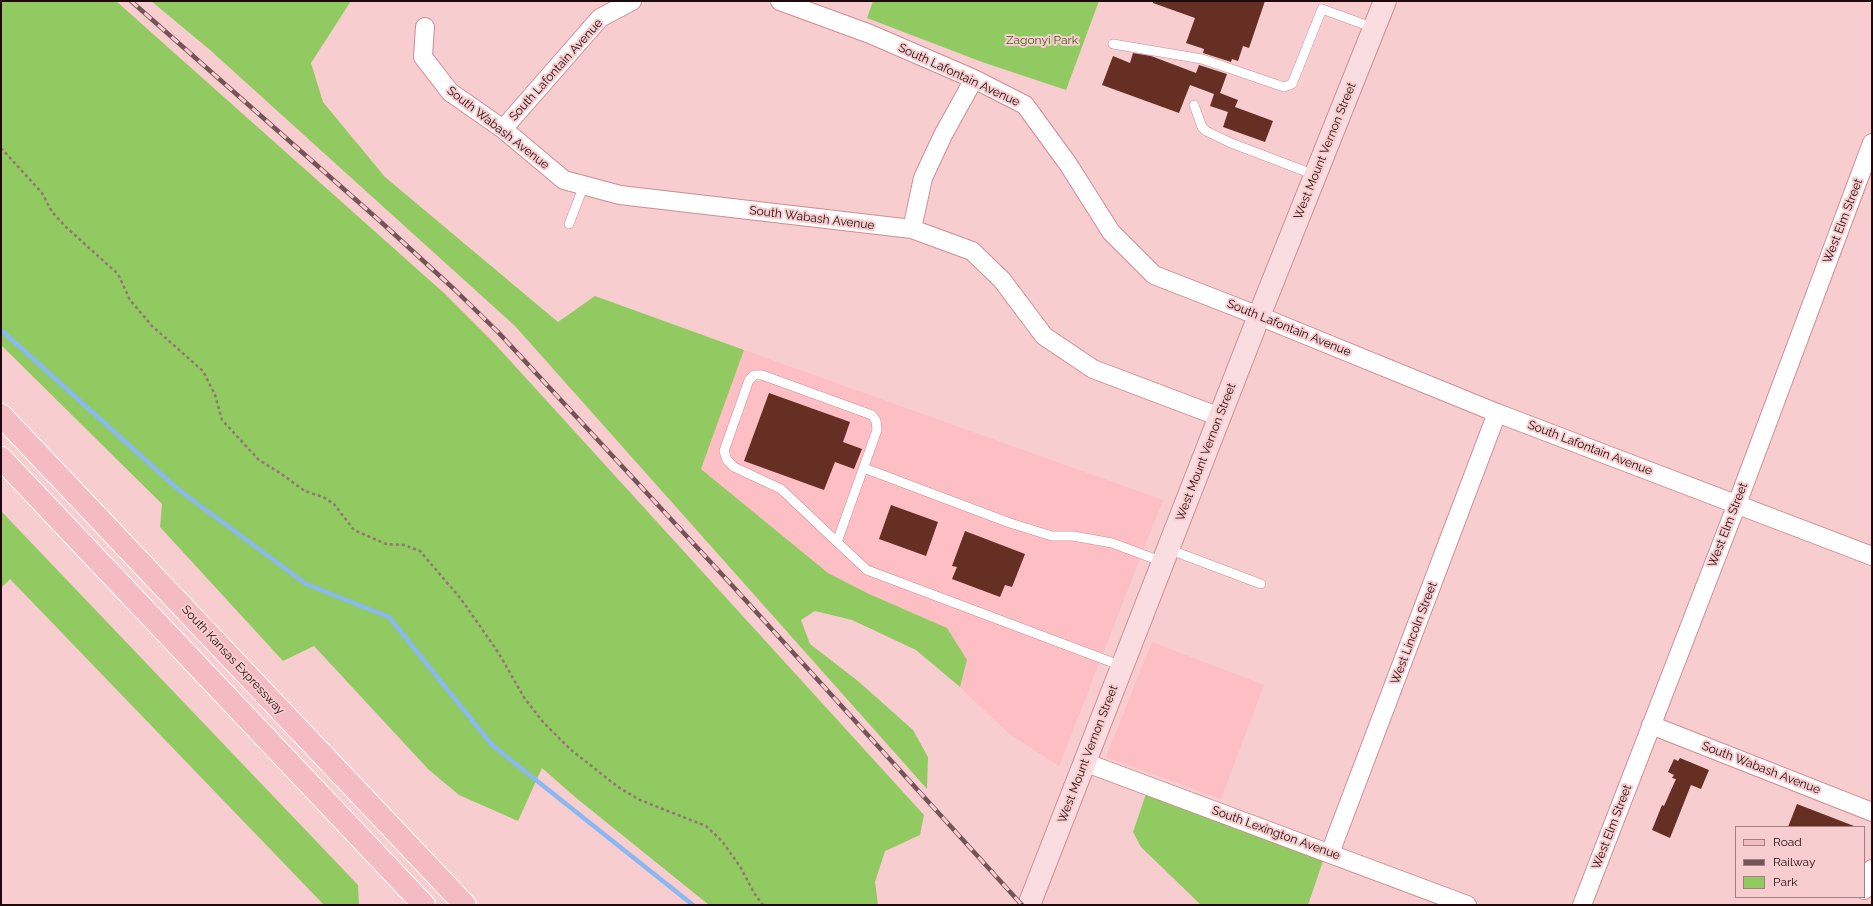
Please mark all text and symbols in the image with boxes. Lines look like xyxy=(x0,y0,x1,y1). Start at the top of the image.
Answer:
street label: South Lafontain Avenue xyxy=(506,16,606,124)
park label: Zagonyi Park xyxy=(1006,33,1078,47)
street label: South Lafontain Avenue xyxy=(896,41,1022,109)
street label: West Mount Vernon Street xyxy=(1291,80,1359,222)
street label: South Wabash Avenue xyxy=(444,84,552,172)
street label: West Elm Street xyxy=(1820,177,1866,265)
street label: South Wabash Avenue xyxy=(749,203,875,233)
street label: South Lafontain Avenue xyxy=(1225,297,1353,359)
street label: West Mount Vernon Street xyxy=(1173,381,1239,523)
street label: South Lafontain Avenue xyxy=(1526,418,1654,478)
street label: West Elm Street xyxy=(1705,481,1751,569)
street label: West Lincoln Street xyxy=(1388,580,1440,686)
street label: South Kansas Expressway xyxy=(179,602,287,718)
street label: West Mount Vernon Street xyxy=(1055,683,1121,825)
street label: South Wabash Avenue xyxy=(1700,739,1822,797)
street label: West Elm Street xyxy=(1589,783,1635,871)
street label: South Lexington Avenue xyxy=(1210,803,1342,863)
legend xyxy=(1735,826,1865,898)
text: Road xyxy=(1773,835,1802,849)
text: Railway xyxy=(1773,855,1815,869)
text: Park xyxy=(1773,875,1798,889)

